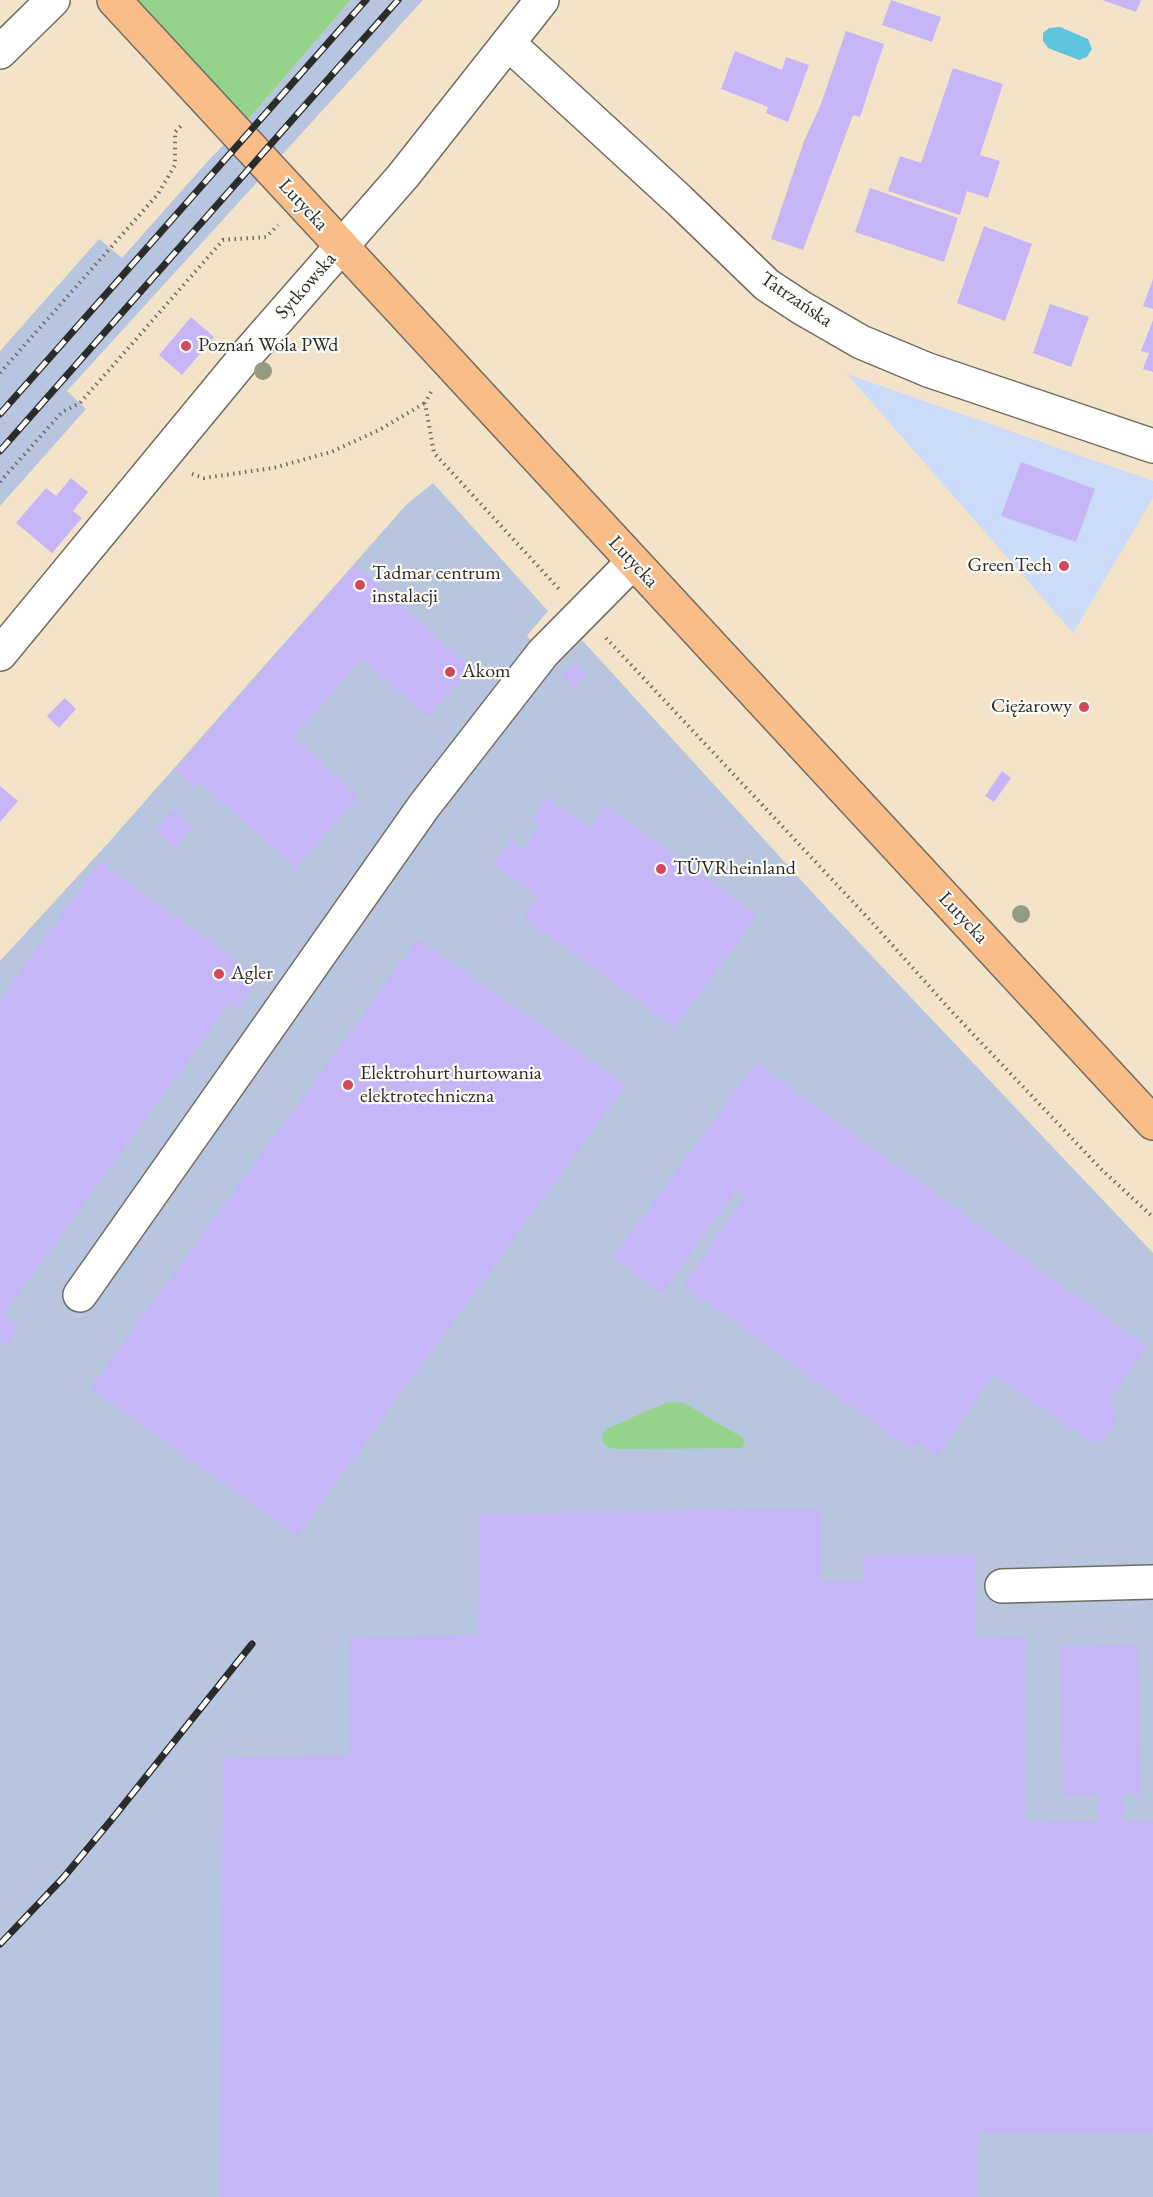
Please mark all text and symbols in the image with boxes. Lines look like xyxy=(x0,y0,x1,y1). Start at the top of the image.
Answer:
street label: Lutycka xyxy=(273,174,333,236)
street label: Sytkowska xyxy=(270,248,342,324)
street label: Tatrzańska xyxy=(755,267,837,333)
place label: Poznań Wola PWd xyxy=(198,334,338,358)
marker: Poznań Wola PWd xyxy=(179,339,193,353)
street label: Lutycka xyxy=(603,531,663,593)
place label: GreenTech xyxy=(967,554,1052,578)
marker: GreenTech xyxy=(1057,559,1071,573)
place label: Tadmar centrum instalacji xyxy=(372,562,501,609)
marker: Tadmar centrum instalacji xyxy=(353,578,367,592)
place label: Akom xyxy=(462,660,511,684)
marker: Akom xyxy=(443,665,457,679)
place label: Ciężarowy xyxy=(991,695,1072,719)
marker: Ciężarowy xyxy=(1077,700,1091,714)
place label: TÜVRheinland xyxy=(673,857,796,881)
marker: TÜVRheinland xyxy=(654,862,668,876)
street label: Lutycka xyxy=(933,887,993,949)
place label: Agler xyxy=(231,962,273,986)
marker: Agler xyxy=(212,967,226,981)
place label: Elektrohurt hurtowania elektrotechniczna xyxy=(360,1062,542,1109)
marker: Elektrohurt hurtowania elektrotechniczna xyxy=(341,1078,355,1092)

